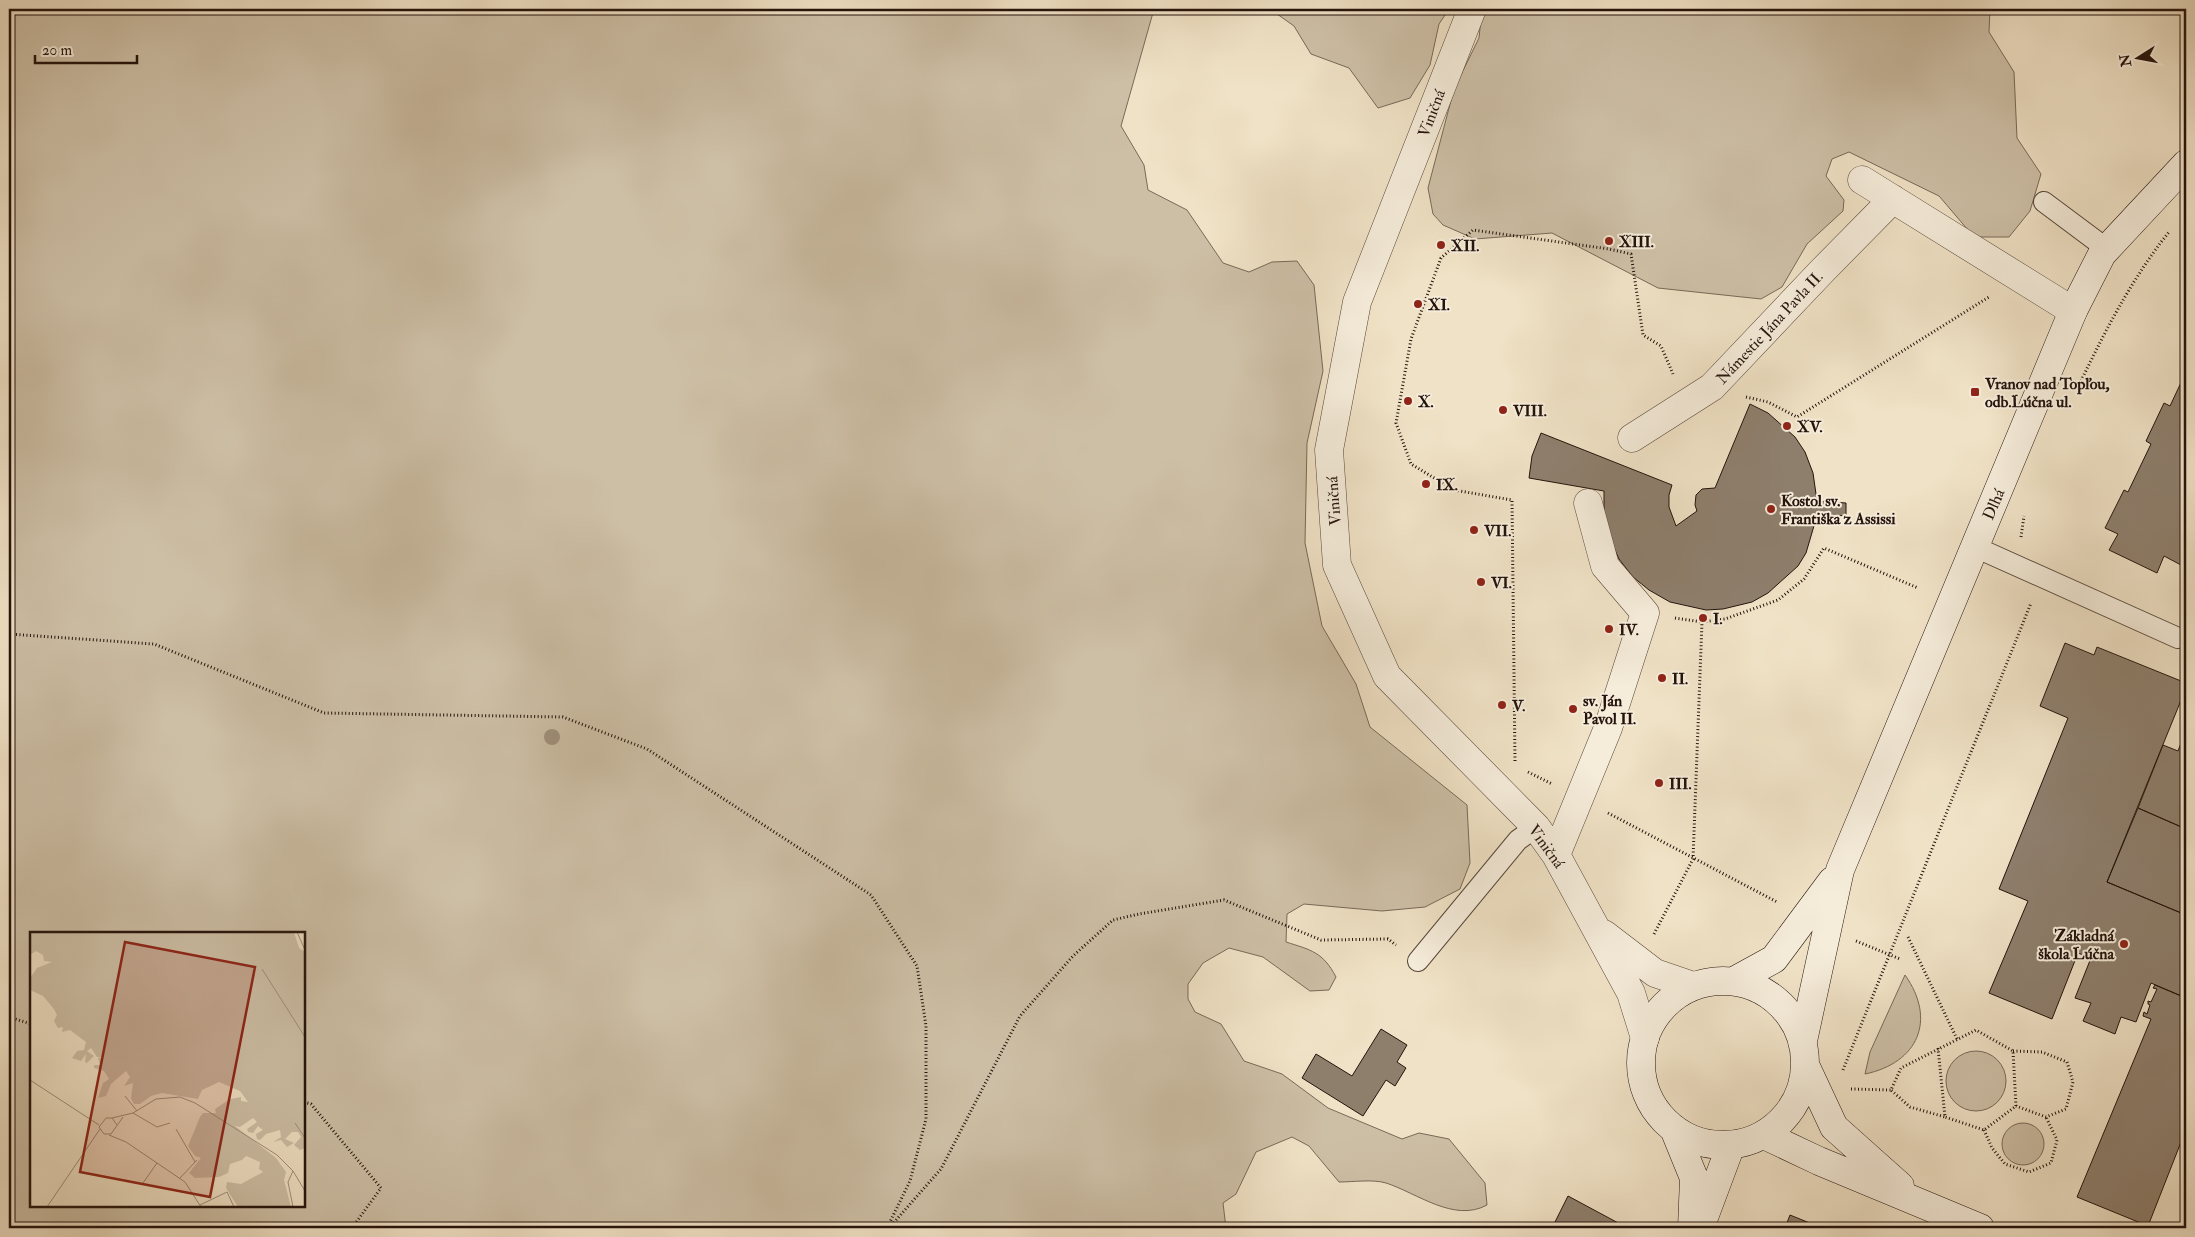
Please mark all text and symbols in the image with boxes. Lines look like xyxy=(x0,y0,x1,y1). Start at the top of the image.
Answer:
scale bar xyxy=(35,32,138,64)
north arrow xyxy=(2112,32,2162,82)
text: 20 m xyxy=(42,41,72,60)
text: N xyxy=(2116,52,2135,69)
street label: Viničná xyxy=(1414,86,1450,140)
place label: XIII. xyxy=(1619,232,1654,252)
marker: XIII. xyxy=(1603,235,1615,247)
place label: XII. xyxy=(1451,236,1479,256)
marker: XII. xyxy=(1435,239,1447,251)
street label: Námestie Jána Pavla II. xyxy=(1712,267,1828,389)
place label: XI. xyxy=(1428,295,1450,315)
marker: XI. xyxy=(1412,298,1424,310)
place label: Vranov nad Topľou, odb.Lúčna ul. xyxy=(1984,374,2110,412)
marker: Vranov nad Topľou, odb.Lúčna ul. xyxy=(1969,386,1981,398)
place label: X. xyxy=(1418,392,1434,412)
marker: X. xyxy=(1402,395,1414,407)
place label: VIII. xyxy=(1512,401,1547,421)
marker: VIII. xyxy=(1497,404,1509,416)
place label: XV. xyxy=(1797,417,1823,437)
marker: XV. xyxy=(1781,420,1793,432)
street label: Viničná xyxy=(1322,475,1346,526)
place label: IX. xyxy=(1436,475,1458,495)
marker: IX. xyxy=(1420,478,1432,490)
street label: Dlhá xyxy=(1978,485,2010,523)
place label: Kostol sv. Františka z Assissi xyxy=(1781,491,1896,529)
marker: Kostol sv. Františka z Assissi xyxy=(1765,503,1777,515)
place label: VII. xyxy=(1483,521,1511,541)
marker: VII. xyxy=(1468,524,1480,536)
place label: VI. xyxy=(1490,573,1512,593)
marker: VI. xyxy=(1475,576,1487,588)
place label: I. xyxy=(1713,609,1723,629)
marker: I. xyxy=(1697,612,1709,624)
place label: IV. xyxy=(1619,620,1639,640)
marker: IV. xyxy=(1603,623,1615,635)
place label: II. xyxy=(1672,669,1688,689)
marker: II. xyxy=(1656,672,1668,684)
place label: sv. Ján Pavol II. xyxy=(1583,691,1636,729)
place label: V. xyxy=(1511,696,1525,716)
marker: V. xyxy=(1496,699,1508,711)
marker: sv. Ján Pavol II. xyxy=(1567,703,1579,715)
place label: III. xyxy=(1669,774,1692,794)
marker: III. xyxy=(1653,777,1665,789)
street label: Viničná xyxy=(1524,821,1569,873)
place label: Základná škola Lúčna xyxy=(2038,926,2114,964)
inset map xyxy=(30,932,305,1207)
marker: Základná škola Lúčna xyxy=(2118,938,2130,950)

